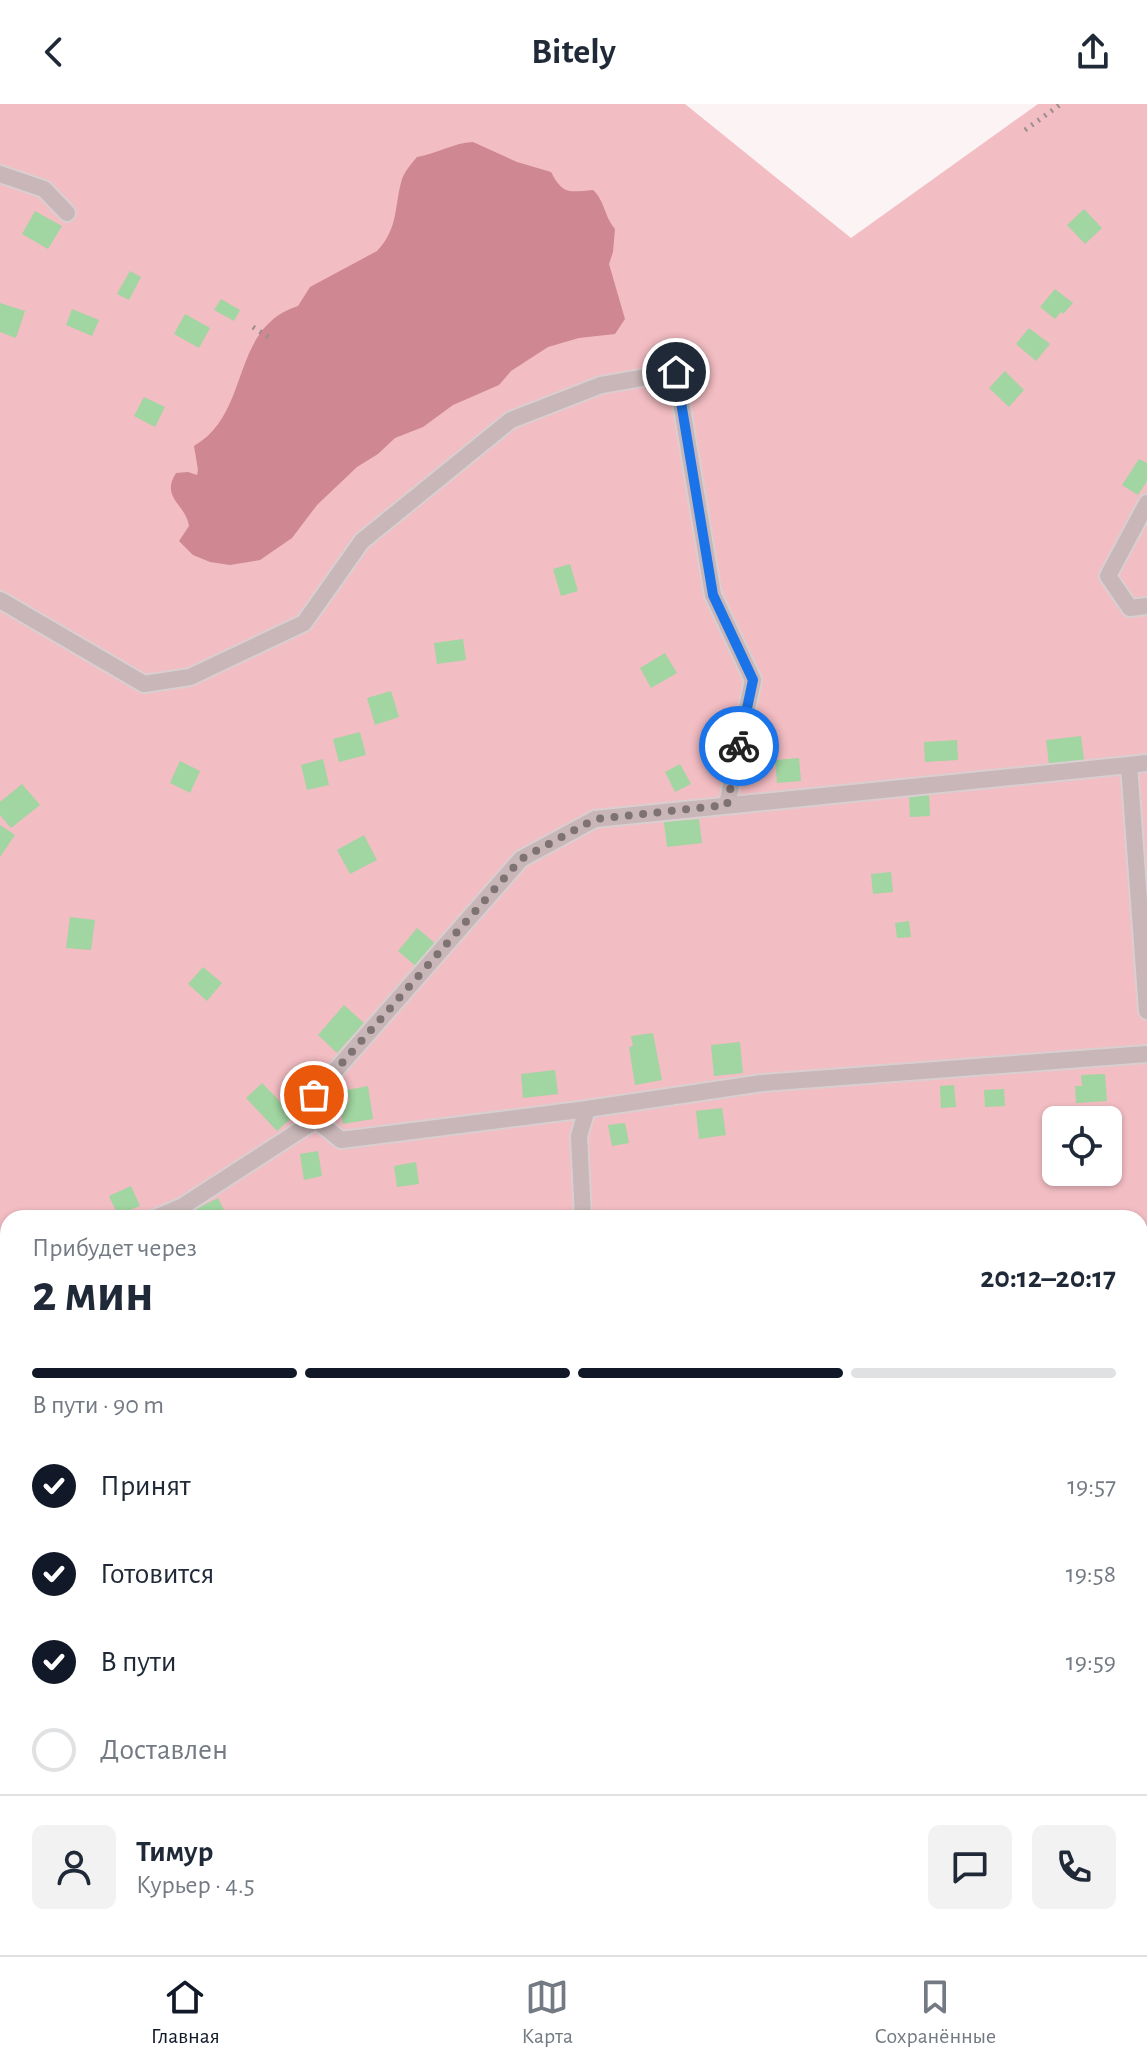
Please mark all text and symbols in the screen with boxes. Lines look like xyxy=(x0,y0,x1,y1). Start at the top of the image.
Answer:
icon: back xyxy=(32,30,76,74)
icon: share xyxy=(1071,30,1115,74)
text: Bitely xyxy=(531,34,616,70)
pin xyxy=(642,338,710,406)
icon: home xyxy=(654,350,698,394)
courier xyxy=(699,706,779,786)
icon: bike xyxy=(717,724,761,768)
pin xyxy=(280,1061,348,1129)
icon: bag xyxy=(292,1073,336,1117)
map controls xyxy=(1042,1106,1122,1186)
button: locate xyxy=(1042,1106,1122,1186)
text: Прибудет через xyxy=(32,1235,197,1261)
text: 20:12–20:17 xyxy=(980,1263,1116,1293)
text: 2 мин xyxy=(32,1268,154,1320)
text: В пути · 90 m xyxy=(32,1392,164,1418)
icon: check xyxy=(32,1464,76,1508)
text: Принят xyxy=(100,1471,191,1501)
text: 19:57 xyxy=(1067,1473,1116,1499)
icon: check xyxy=(32,1552,76,1596)
text: Готовится xyxy=(100,1559,214,1589)
text: 19:58 xyxy=(1066,1561,1116,1587)
icon: check xyxy=(32,1640,76,1684)
text: В пути xyxy=(100,1647,177,1677)
text: 19:59 xyxy=(1066,1649,1116,1675)
text: Доставлен xyxy=(100,1735,228,1765)
button: person xyxy=(32,1825,116,1909)
button: chat xyxy=(928,1825,1012,1909)
button: phone xyxy=(1032,1825,1116,1909)
text: Тимур xyxy=(136,1837,213,1867)
text: Курьер · 4.5 xyxy=(136,1872,255,1898)
tab: Главная xyxy=(151,1975,220,2049)
tab: Карта xyxy=(521,1975,573,2049)
tab: Сохранённые xyxy=(875,1975,996,2049)

